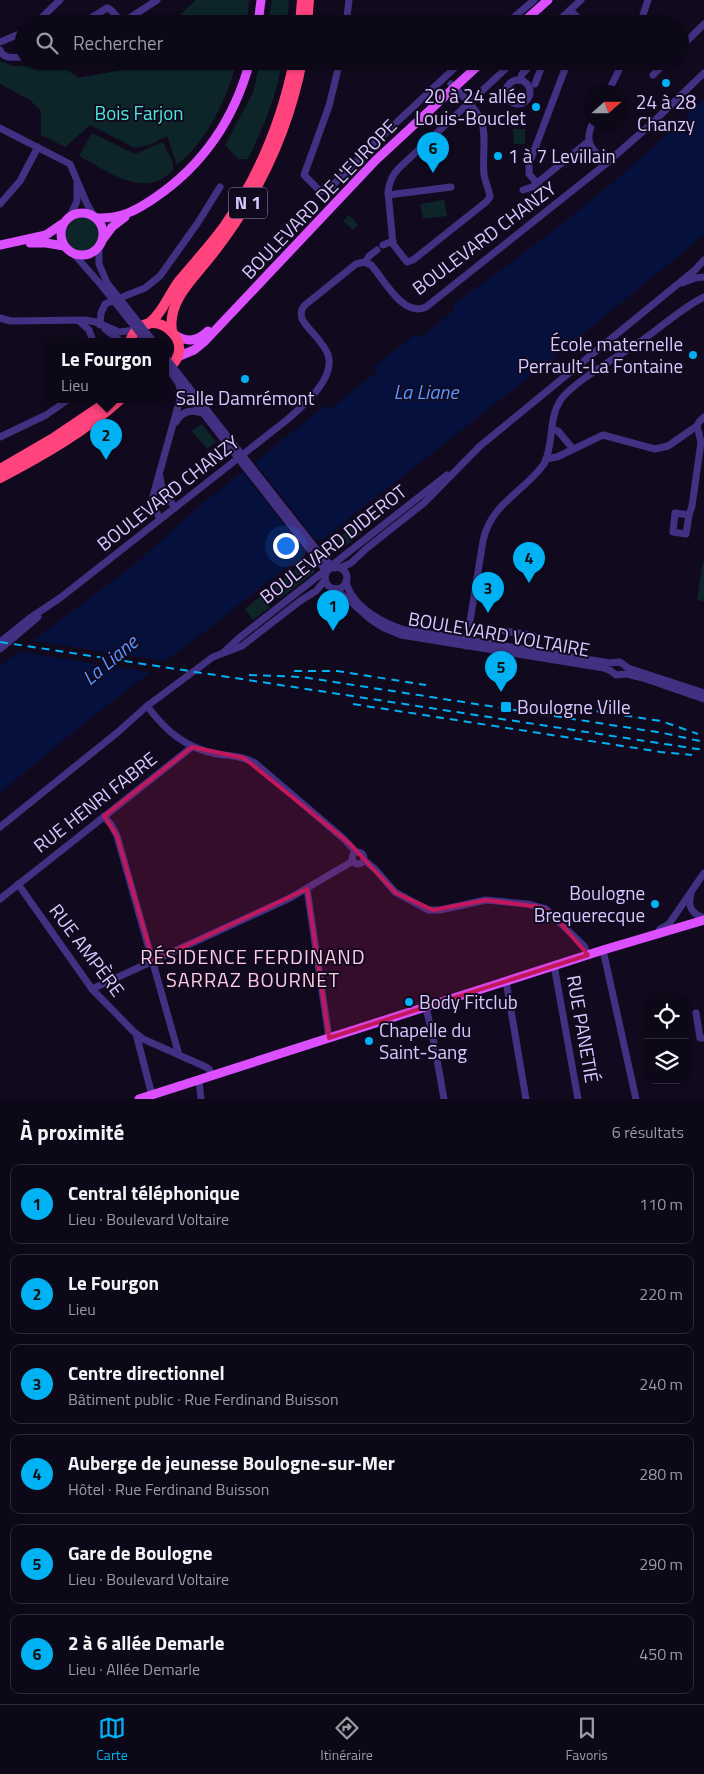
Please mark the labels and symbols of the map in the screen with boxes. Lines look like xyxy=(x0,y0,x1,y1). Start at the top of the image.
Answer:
marker: 24 à 28 Chanzy xyxy=(660,77,672,89)
place label: 20 à 24 allée Louis-Bouclet xyxy=(415,81,526,132)
north arrow xyxy=(584,85,629,130)
place label: 24 à 28 Chanzy xyxy=(636,87,697,138)
park label: Bois Farjon xyxy=(95,98,183,127)
marker: 20 à 24 allée Louis-Bouclet xyxy=(530,101,542,113)
street label: BOULEVARD DE L'EUROPE xyxy=(234,112,403,285)
pin: 6 xyxy=(417,132,449,173)
place label: 1 à 7 Levillain xyxy=(508,141,616,170)
marker: 1 à 7 Levillain xyxy=(492,150,504,162)
street label: BOULEVARD CHANZY xyxy=(406,173,562,301)
road number: N 1 xyxy=(229,188,267,218)
place label: École maternelle Perrault-La Fontaine xyxy=(518,329,683,380)
marker: École maternelle Perrault-La Fontaine xyxy=(687,349,699,361)
marker: Salle Damrémont xyxy=(239,373,251,385)
water label: La Liane xyxy=(394,376,460,407)
place label: Salle Damrémont xyxy=(176,383,315,412)
pin: 2 xyxy=(90,419,122,460)
street label: BOULEVARD CHANZY xyxy=(90,427,246,558)
street label: BOULEVARD DIDEROT xyxy=(253,477,412,610)
your location xyxy=(273,533,299,559)
pin: 4 xyxy=(513,542,545,583)
pin: 3 xyxy=(472,572,504,613)
pin: 1 xyxy=(317,590,349,631)
street label: BOULEVARD VOLTAIRE xyxy=(406,603,592,664)
water label: La Liane xyxy=(75,626,146,692)
pin: 5 xyxy=(485,651,517,692)
place label: Boulogne Ville xyxy=(517,692,631,721)
marker: Boulogne Ville xyxy=(499,700,513,714)
street label: RUE HENRI FABRE xyxy=(27,744,163,859)
place label: Boulogne Brequerecque xyxy=(534,878,645,929)
street label: RUE AMPÈRE xyxy=(43,897,132,1002)
marker: Boulogne Brequerecque xyxy=(649,898,661,910)
district label: RÉSIDENCE FERDINAND SARRAZ BOURNET xyxy=(140,941,366,995)
street label: RUE PANETIÉ xyxy=(560,973,607,1085)
place label: Body Fitclub xyxy=(419,987,518,1016)
marker: Body Fitclub xyxy=(403,996,415,1008)
place label: Chapelle du Saint-Sang xyxy=(379,1015,471,1066)
marker: Chapelle du Saint-Sang xyxy=(363,1035,375,1047)

